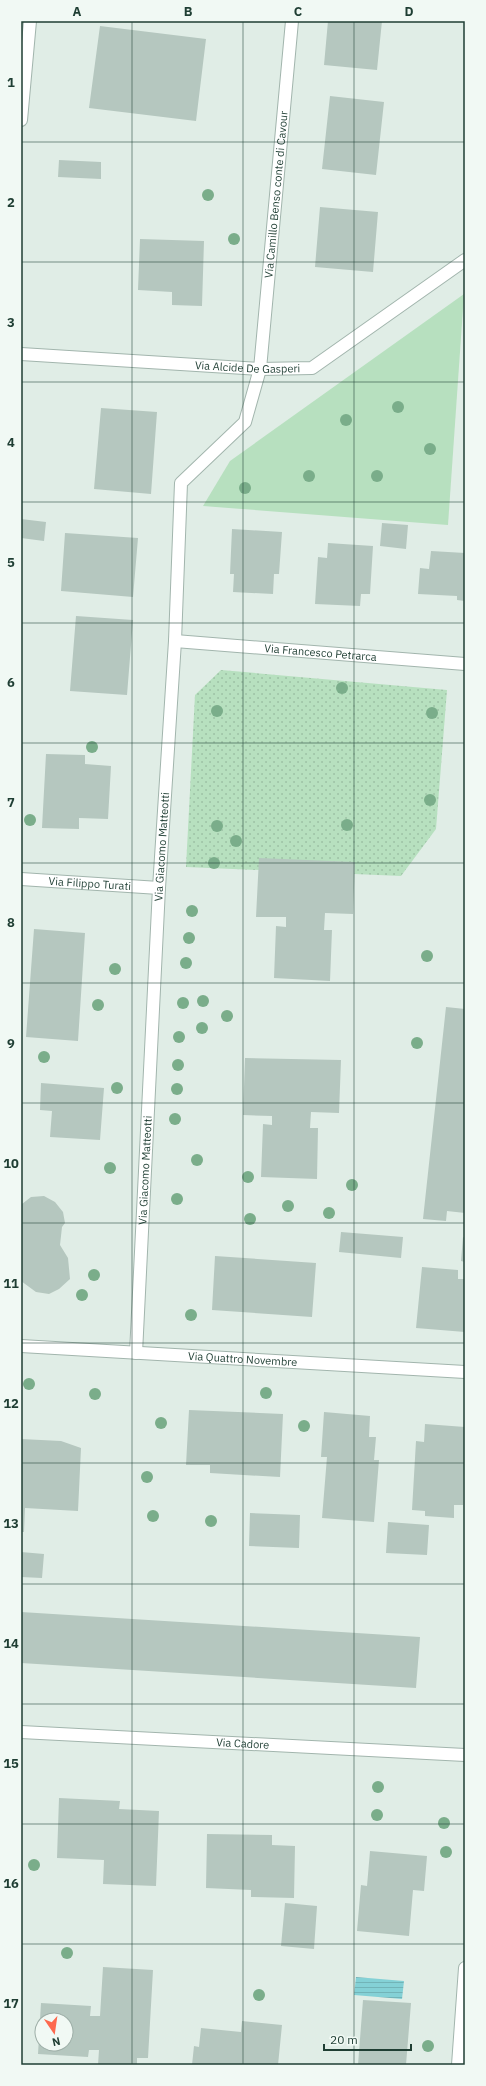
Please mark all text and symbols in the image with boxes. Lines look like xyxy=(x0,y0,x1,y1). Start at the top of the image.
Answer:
text: A xyxy=(73,3,82,20)
text: B xyxy=(184,3,193,20)
text: C xyxy=(294,3,303,20)
text: D xyxy=(404,3,414,20)
text: 1 xyxy=(7,74,15,91)
street label: Via Camillo Benso conte di Cavour xyxy=(261,110,291,279)
text: 2 xyxy=(7,194,15,211)
text: 3 xyxy=(7,314,15,331)
street label: Via Alcide De Gasperi xyxy=(194,358,300,376)
text: 4 xyxy=(7,434,15,451)
text: 5 xyxy=(7,554,15,571)
street label: Via Francesco Petrarca xyxy=(264,641,377,664)
text: 6 xyxy=(7,674,15,691)
street label: Via Giacomo Matteotti xyxy=(151,792,172,902)
text: 7 xyxy=(7,794,15,811)
street label: Via Filippo Turati xyxy=(48,874,132,893)
text: 8 xyxy=(7,914,15,931)
text: 9 xyxy=(7,1035,15,1052)
street label: Via Giacomo Matteotti xyxy=(135,1115,155,1225)
text: 10 xyxy=(3,1155,19,1172)
text: 11 xyxy=(3,1275,19,1292)
street label: Via Quattro Novembre xyxy=(188,1349,298,1369)
text: 12 xyxy=(3,1395,19,1412)
text: 13 xyxy=(3,1515,19,1532)
text: 14 xyxy=(3,1635,19,1652)
street label: Via Cadore xyxy=(216,1735,270,1752)
text: 15 xyxy=(3,1755,19,1772)
text: 16 xyxy=(3,1875,19,1892)
text: 17 xyxy=(3,1995,19,2012)
north arrow xyxy=(34,2012,74,2052)
scale bar xyxy=(324,2026,411,2052)
text: 20 m xyxy=(330,2032,358,2047)
text: N xyxy=(51,2034,62,2049)

